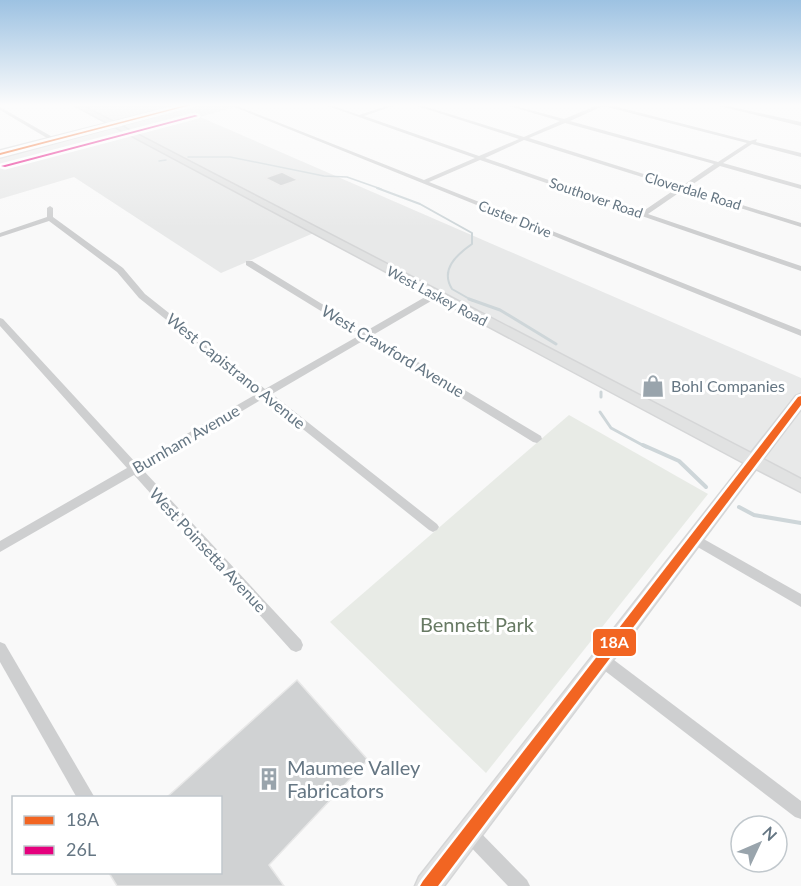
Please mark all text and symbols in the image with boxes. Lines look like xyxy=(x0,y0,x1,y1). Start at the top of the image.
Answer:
street label: Cloverdale Road xyxy=(643,168,743,213)
street label: Southover Road xyxy=(547,174,645,221)
street label: Custer Drive xyxy=(476,196,554,241)
street label: West Laskey Road xyxy=(384,262,490,329)
street label: West Crawford Avenue xyxy=(318,300,468,401)
street label: West Capistrano Avenue xyxy=(163,309,310,432)
shop icon: Bohl Companies xyxy=(640,373,666,399)
place label: Bohl Companies xyxy=(671,376,785,395)
street label: Burnham Avenue xyxy=(129,400,243,477)
street label: West Poinsetta Avenue xyxy=(146,484,271,616)
park label: Bennett Park xyxy=(420,612,535,636)
line badge: 18A xyxy=(592,628,637,657)
text: 18A xyxy=(599,632,630,651)
place label: Maumee Valley Fabricators xyxy=(287,755,421,802)
building icon: Maumee Valley Fabricators xyxy=(256,766,282,792)
legend xyxy=(12,796,222,874)
text: 18A xyxy=(66,808,100,830)
north arrow xyxy=(729,814,789,874)
text: N xyxy=(759,822,781,844)
text: 26L xyxy=(66,838,96,860)

